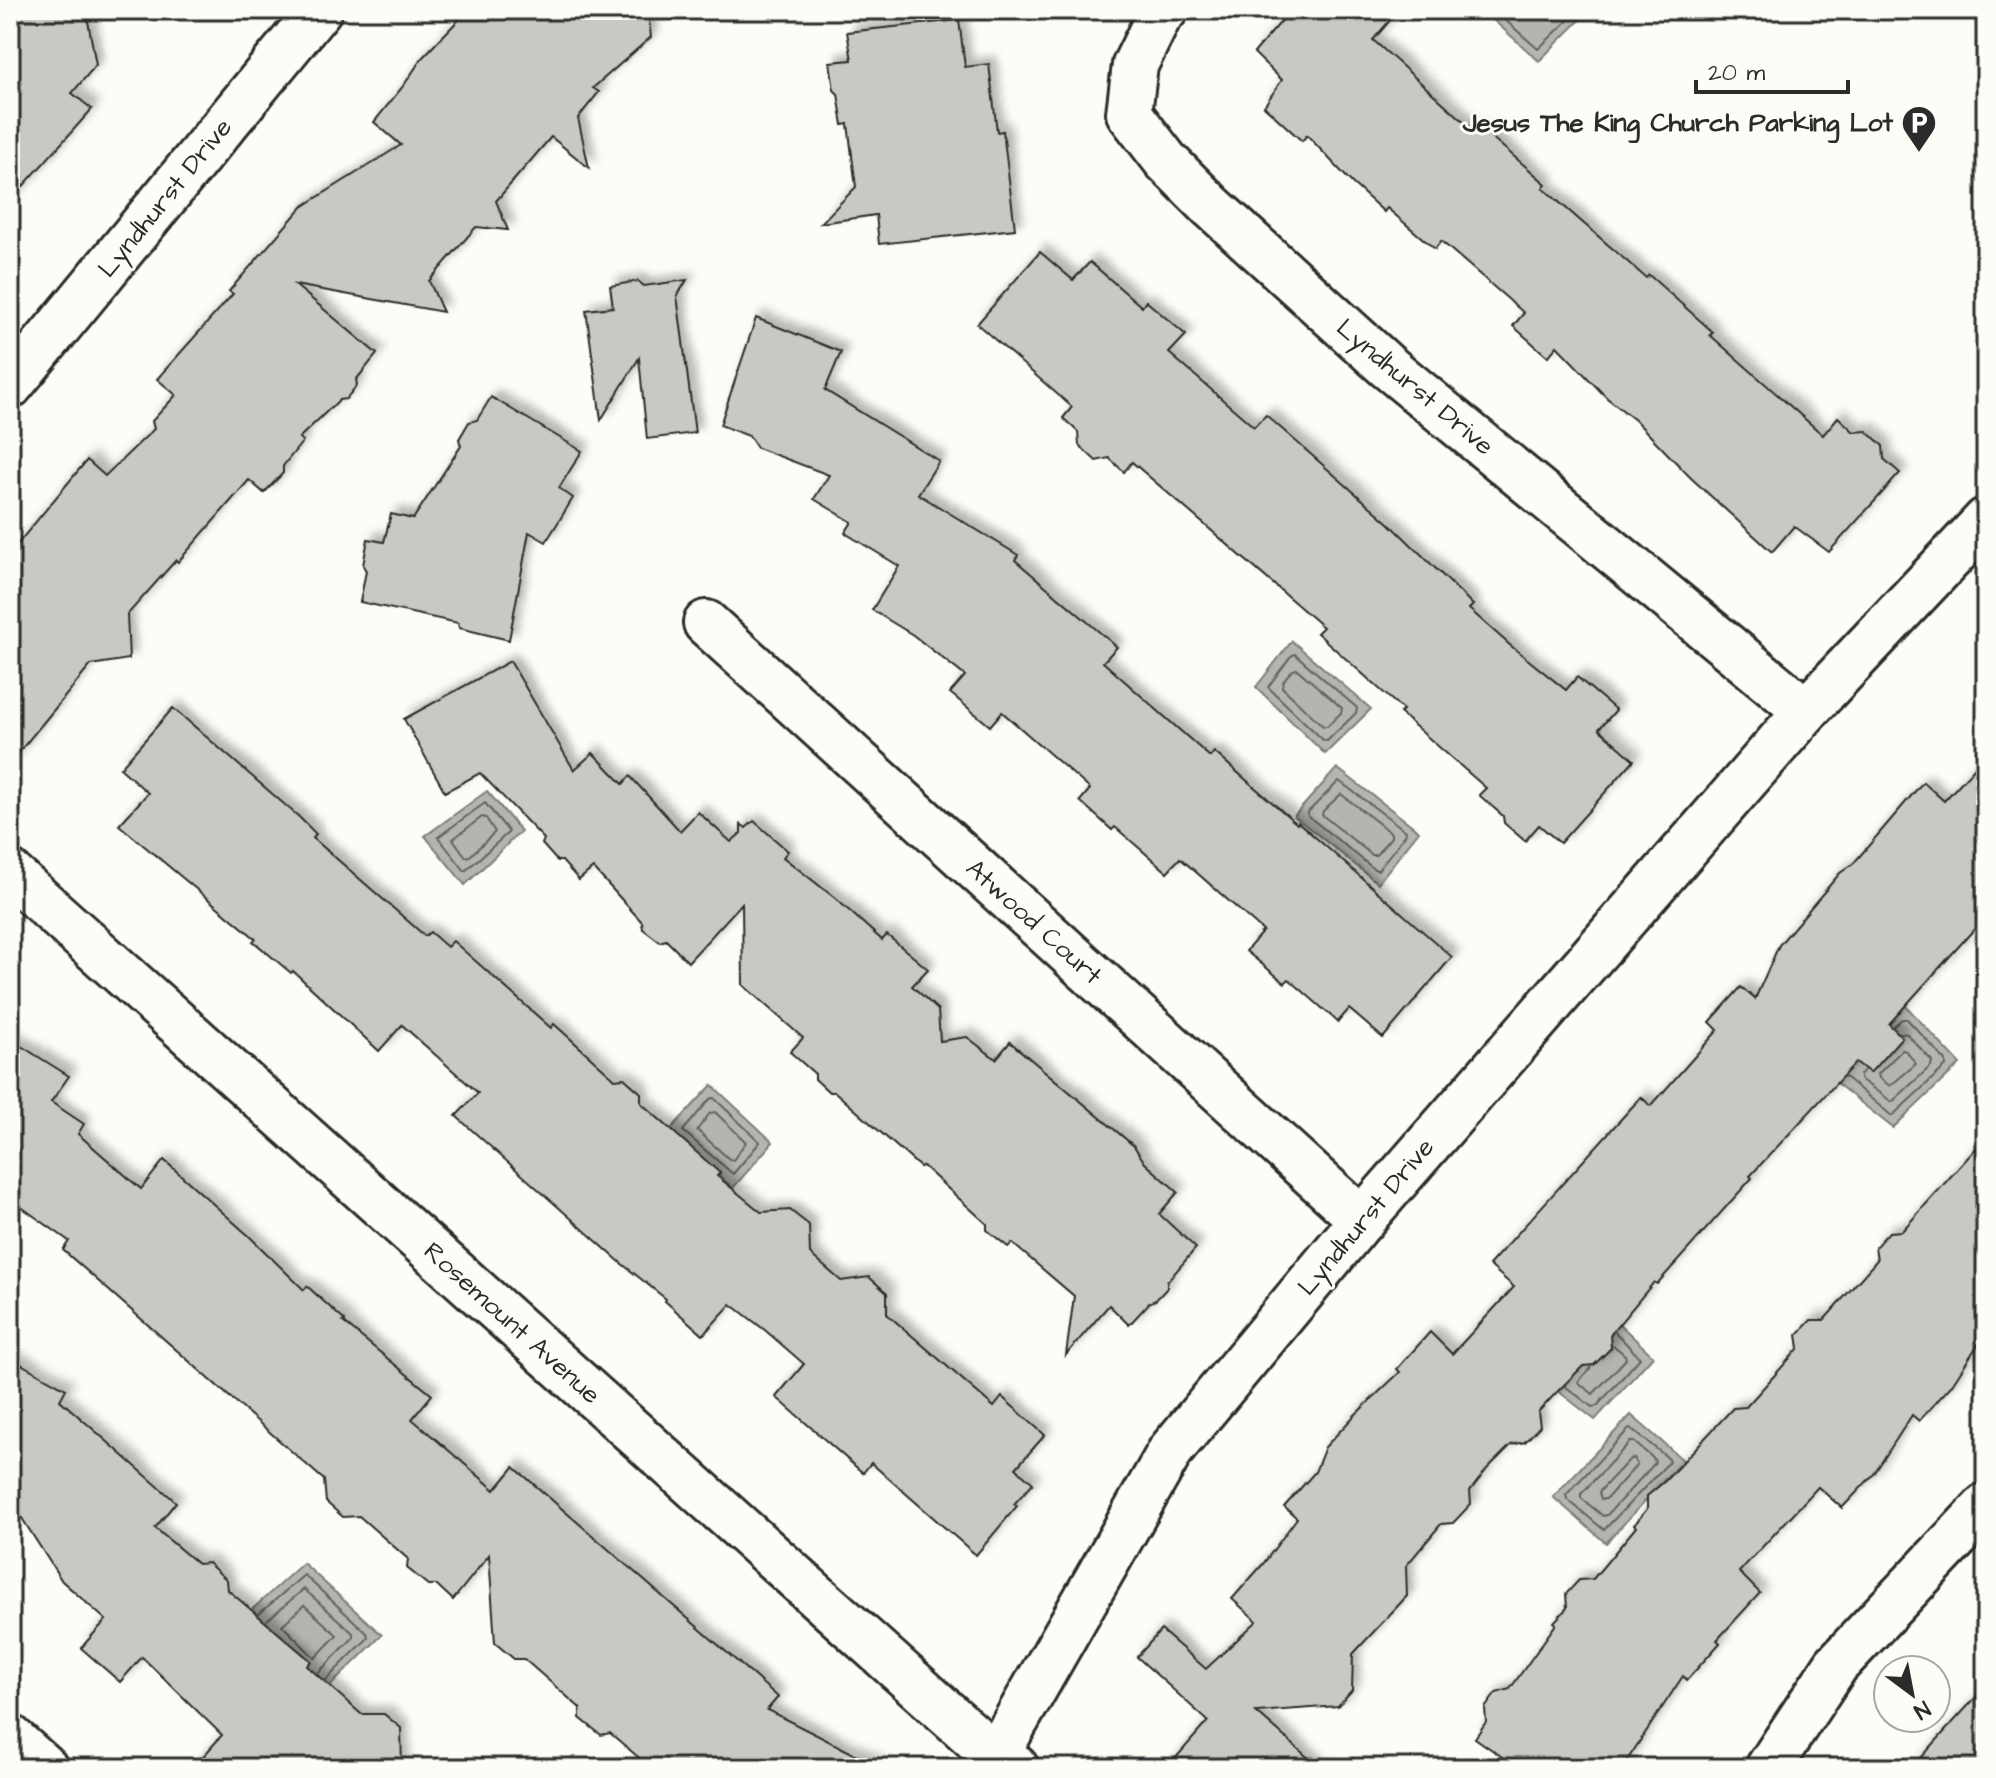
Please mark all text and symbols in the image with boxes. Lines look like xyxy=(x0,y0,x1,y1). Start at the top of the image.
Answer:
scale bar xyxy=(1696,44,1848,94)
text: 20 m xyxy=(1708,56,1765,90)
parking icon: Jesus The King Church Parking Lot xyxy=(1900,104,1938,154)
place label: Jesus The King Church Parking Lot xyxy=(1462,105,1893,144)
street label: Lyndhurst Drive xyxy=(89,111,242,287)
street label: Lyndhurst Drive xyxy=(1327,310,1502,465)
street label: Atwood Court xyxy=(958,851,1110,993)
street label: Lyndhurst Drive xyxy=(1289,1130,1444,1305)
street label: Rosemount Avenue xyxy=(416,1234,608,1412)
north arrow xyxy=(1872,1654,1952,1734)
text: N xyxy=(1908,1693,1936,1727)

